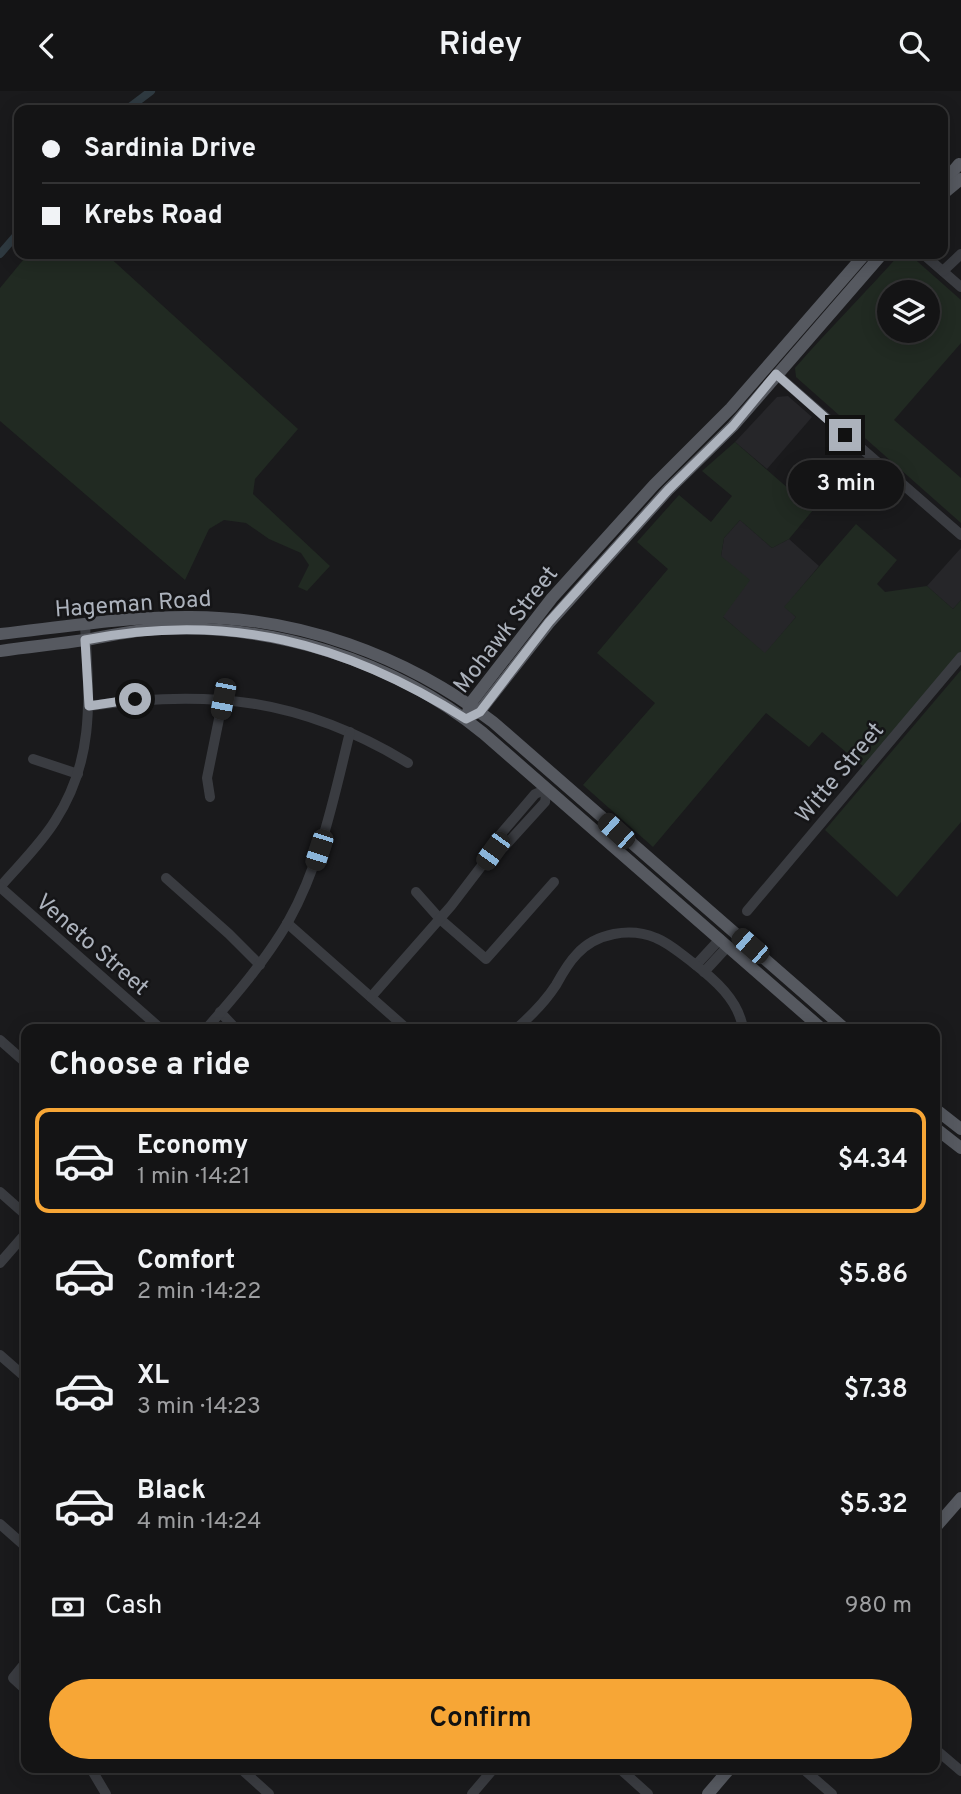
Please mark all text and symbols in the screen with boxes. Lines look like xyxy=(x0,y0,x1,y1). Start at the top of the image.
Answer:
text: Ridey xyxy=(439,26,522,66)
icon: back xyxy=(28,27,66,65)
icon: search xyxy=(895,27,933,65)
text: Sardinia Drive xyxy=(84,133,256,166)
text: Krebs Road xyxy=(84,200,223,233)
map controls xyxy=(877,280,940,343)
button: layers xyxy=(877,280,940,343)
route end xyxy=(829,419,861,451)
callout: 3 min xyxy=(787,459,903,509)
text: 3 min xyxy=(816,470,876,499)
street label: Mohawk Street xyxy=(448,561,566,700)
street label: Hageman Road xyxy=(54,586,212,625)
car xyxy=(209,676,238,722)
route start xyxy=(119,683,151,715)
street label: Witte Street xyxy=(790,717,892,830)
car xyxy=(594,809,639,853)
car xyxy=(303,827,336,873)
car xyxy=(473,828,514,874)
street label: Veneto Street xyxy=(29,889,154,1003)
car xyxy=(728,924,773,968)
text: Choose a ride xyxy=(49,1046,250,1086)
icon: car xyxy=(53,1129,116,1192)
text: Economy xyxy=(137,1130,248,1163)
text: $4.34 xyxy=(838,1144,908,1177)
text: 1 min · 14:21 xyxy=(137,1163,250,1192)
icon: car xyxy=(53,1244,116,1307)
text: Comfort xyxy=(137,1245,235,1278)
text: $5.86 xyxy=(838,1259,908,1292)
text: 2 min · 14:22 xyxy=(137,1278,261,1307)
icon: car xyxy=(53,1359,116,1422)
text: XL xyxy=(137,1360,169,1393)
text: $7.38 xyxy=(844,1374,908,1407)
text: 3 min · 14:23 xyxy=(137,1393,261,1422)
icon: car xyxy=(53,1474,116,1537)
text: Black xyxy=(137,1475,206,1508)
text: $5.32 xyxy=(839,1489,908,1522)
text: 4 min · 14:24 xyxy=(137,1508,261,1537)
icon: cash xyxy=(49,1588,87,1626)
text: Cash xyxy=(105,1590,162,1623)
text: 980 m xyxy=(845,1592,912,1621)
button: Confirm xyxy=(49,1679,912,1759)

